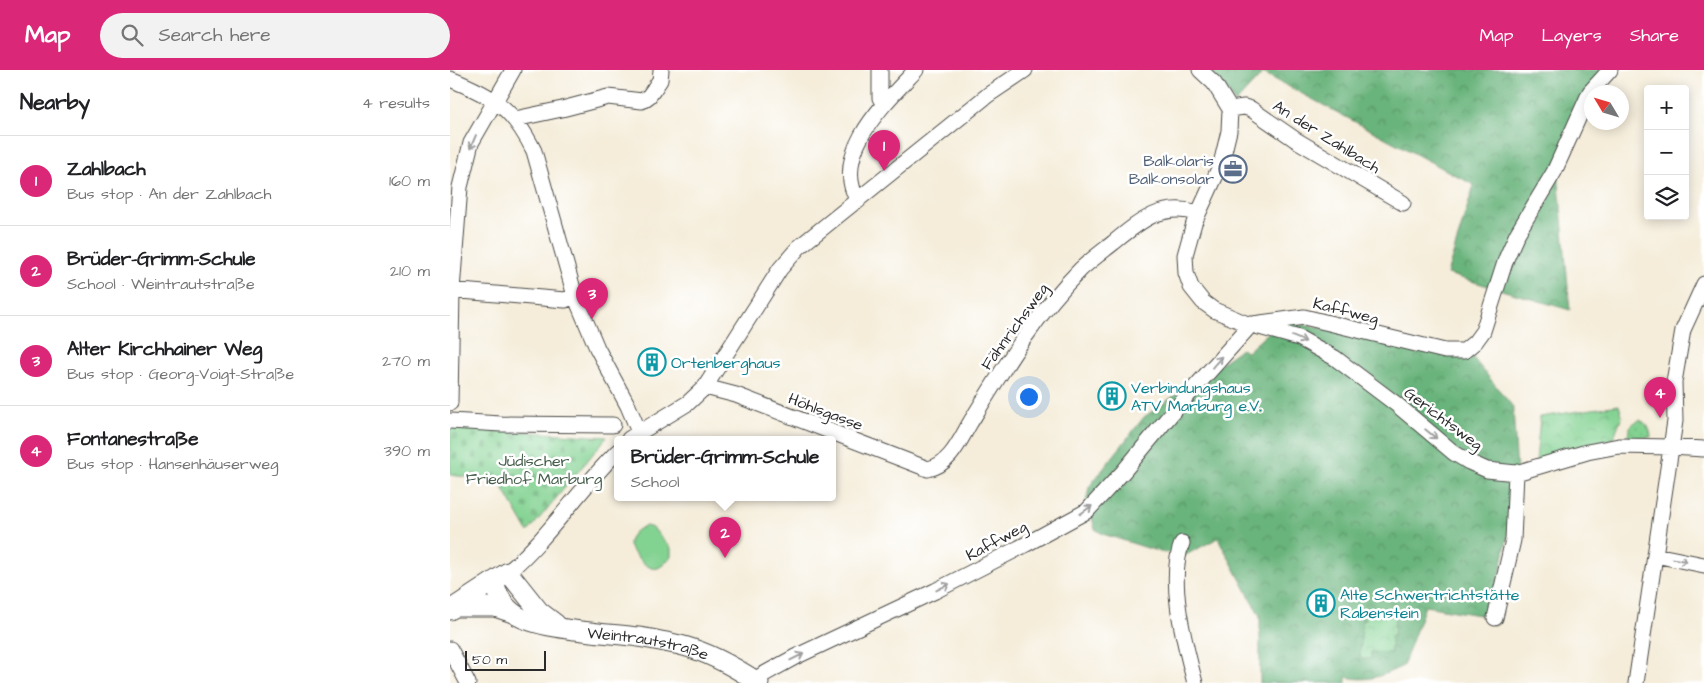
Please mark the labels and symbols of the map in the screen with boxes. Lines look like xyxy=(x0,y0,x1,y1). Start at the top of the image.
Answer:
north arrow xyxy=(1584,85,1629,130)
street label: An der Zahlbach xyxy=(1268,95,1385,179)
pin: 1 xyxy=(868,130,900,171)
one-way arrow xyxy=(468,134,478,149)
place label: Balkolaris Balkonsolar xyxy=(1129,150,1214,190)
office icon: Balkolaris Balkonsolar xyxy=(1218,154,1248,184)
pin: 3 xyxy=(576,278,608,319)
street label: Fähnrichsweg xyxy=(976,279,1055,375)
street label: Kaffweg xyxy=(1311,292,1381,331)
one-way arrow xyxy=(1291,335,1306,345)
building icon: Ortenberghaus xyxy=(637,347,667,377)
place label: Ortenberghaus xyxy=(671,352,781,375)
one-way arrow xyxy=(1211,356,1223,369)
place label: Verbindungshaus ATV Marburg e.V. xyxy=(1131,377,1262,418)
pin: 4 xyxy=(1644,377,1676,418)
building icon: Verbindungshaus ATV Marburg e.V. xyxy=(1097,381,1127,411)
street label: Gerichtsweg xyxy=(1399,382,1487,456)
your location xyxy=(1016,384,1042,410)
street label: Höhlsgasse xyxy=(785,388,866,437)
one-way arrow xyxy=(1424,428,1437,439)
park label: Jüdischer Friedhof Marburg xyxy=(466,450,602,491)
one-way arrow xyxy=(1079,505,1093,515)
street label: Kaffweg xyxy=(962,516,1032,567)
pin: 2 xyxy=(709,517,741,558)
one-way arrow xyxy=(1671,556,1687,565)
one-way arrow xyxy=(936,582,951,592)
place label: Alte Schwertrichtstätte Rabenstein xyxy=(1340,584,1520,624)
building icon: Alte Schwertrichtstätte Rabenstein xyxy=(1306,588,1336,618)
street label: Weintrautstraße xyxy=(586,622,712,666)
scale bar xyxy=(465,648,546,671)
one-way arrow xyxy=(789,652,804,661)

